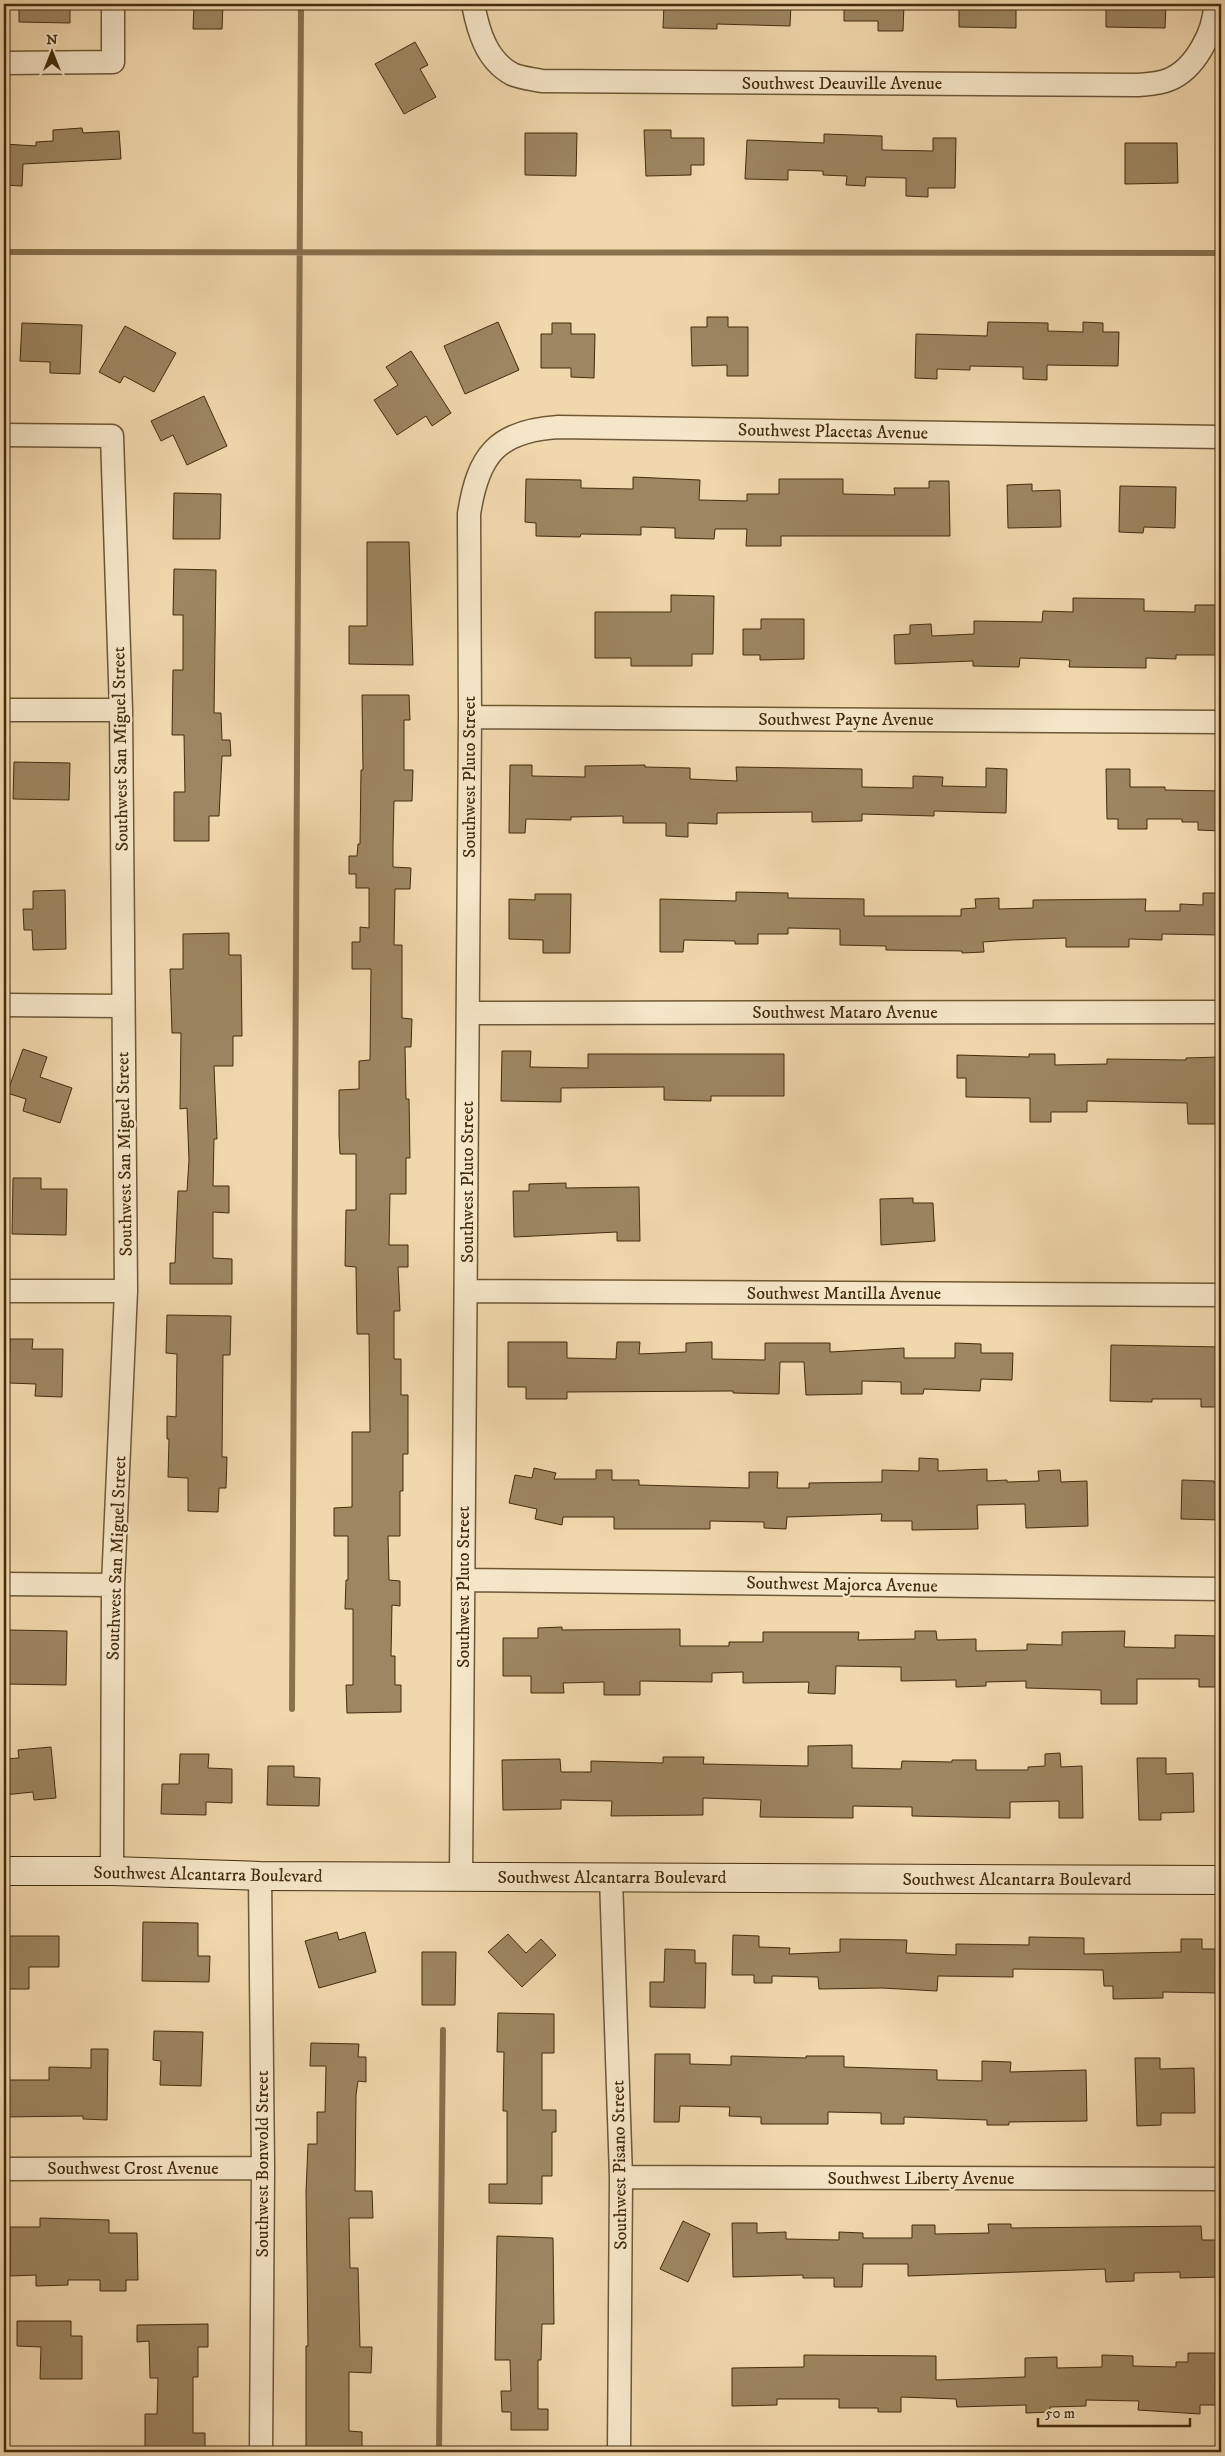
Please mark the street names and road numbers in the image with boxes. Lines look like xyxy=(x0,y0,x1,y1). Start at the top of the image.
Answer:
street label: Southwest Deauville Avenue xyxy=(742,73,942,95)
street label: Southwest Placetas Avenue xyxy=(738,419,928,445)
street label: Southwest San Miguel Street xyxy=(108,646,134,852)
street label: Southwest Pluto Street xyxy=(459,696,481,858)
street label: Southwest Payne Avenue xyxy=(758,709,934,731)
street label: Southwest Mataro Avenue xyxy=(752,1002,938,1024)
street label: Southwest San Miguel Street xyxy=(112,1051,138,1257)
street label: Southwest Pluto Street xyxy=(457,1101,479,1263)
street label: Southwest Mantilla Avenue xyxy=(747,1283,941,1305)
street label: Southwest San Miguel Street xyxy=(102,1455,132,1661)
street label: Southwest Pluto Street xyxy=(453,1506,475,1668)
street label: Southwest Majorca Avenue xyxy=(746,1572,938,1598)
street label: Southwest Alcantarra Boulevard xyxy=(93,1862,323,1888)
street label: Southwest Alcantarra Boulevard xyxy=(497,1867,727,1889)
street label: Southwest Alcantarra Boulevard xyxy=(902,1869,1132,1891)
street label: Southwest Bonwold Street xyxy=(252,2070,274,2258)
street label: Southwest Pisano Street xyxy=(608,2080,632,2250)
street label: Southwest Crost Avenue xyxy=(47,2158,219,2180)
street label: Southwest Liberty Avenue xyxy=(828,2168,1014,2190)

